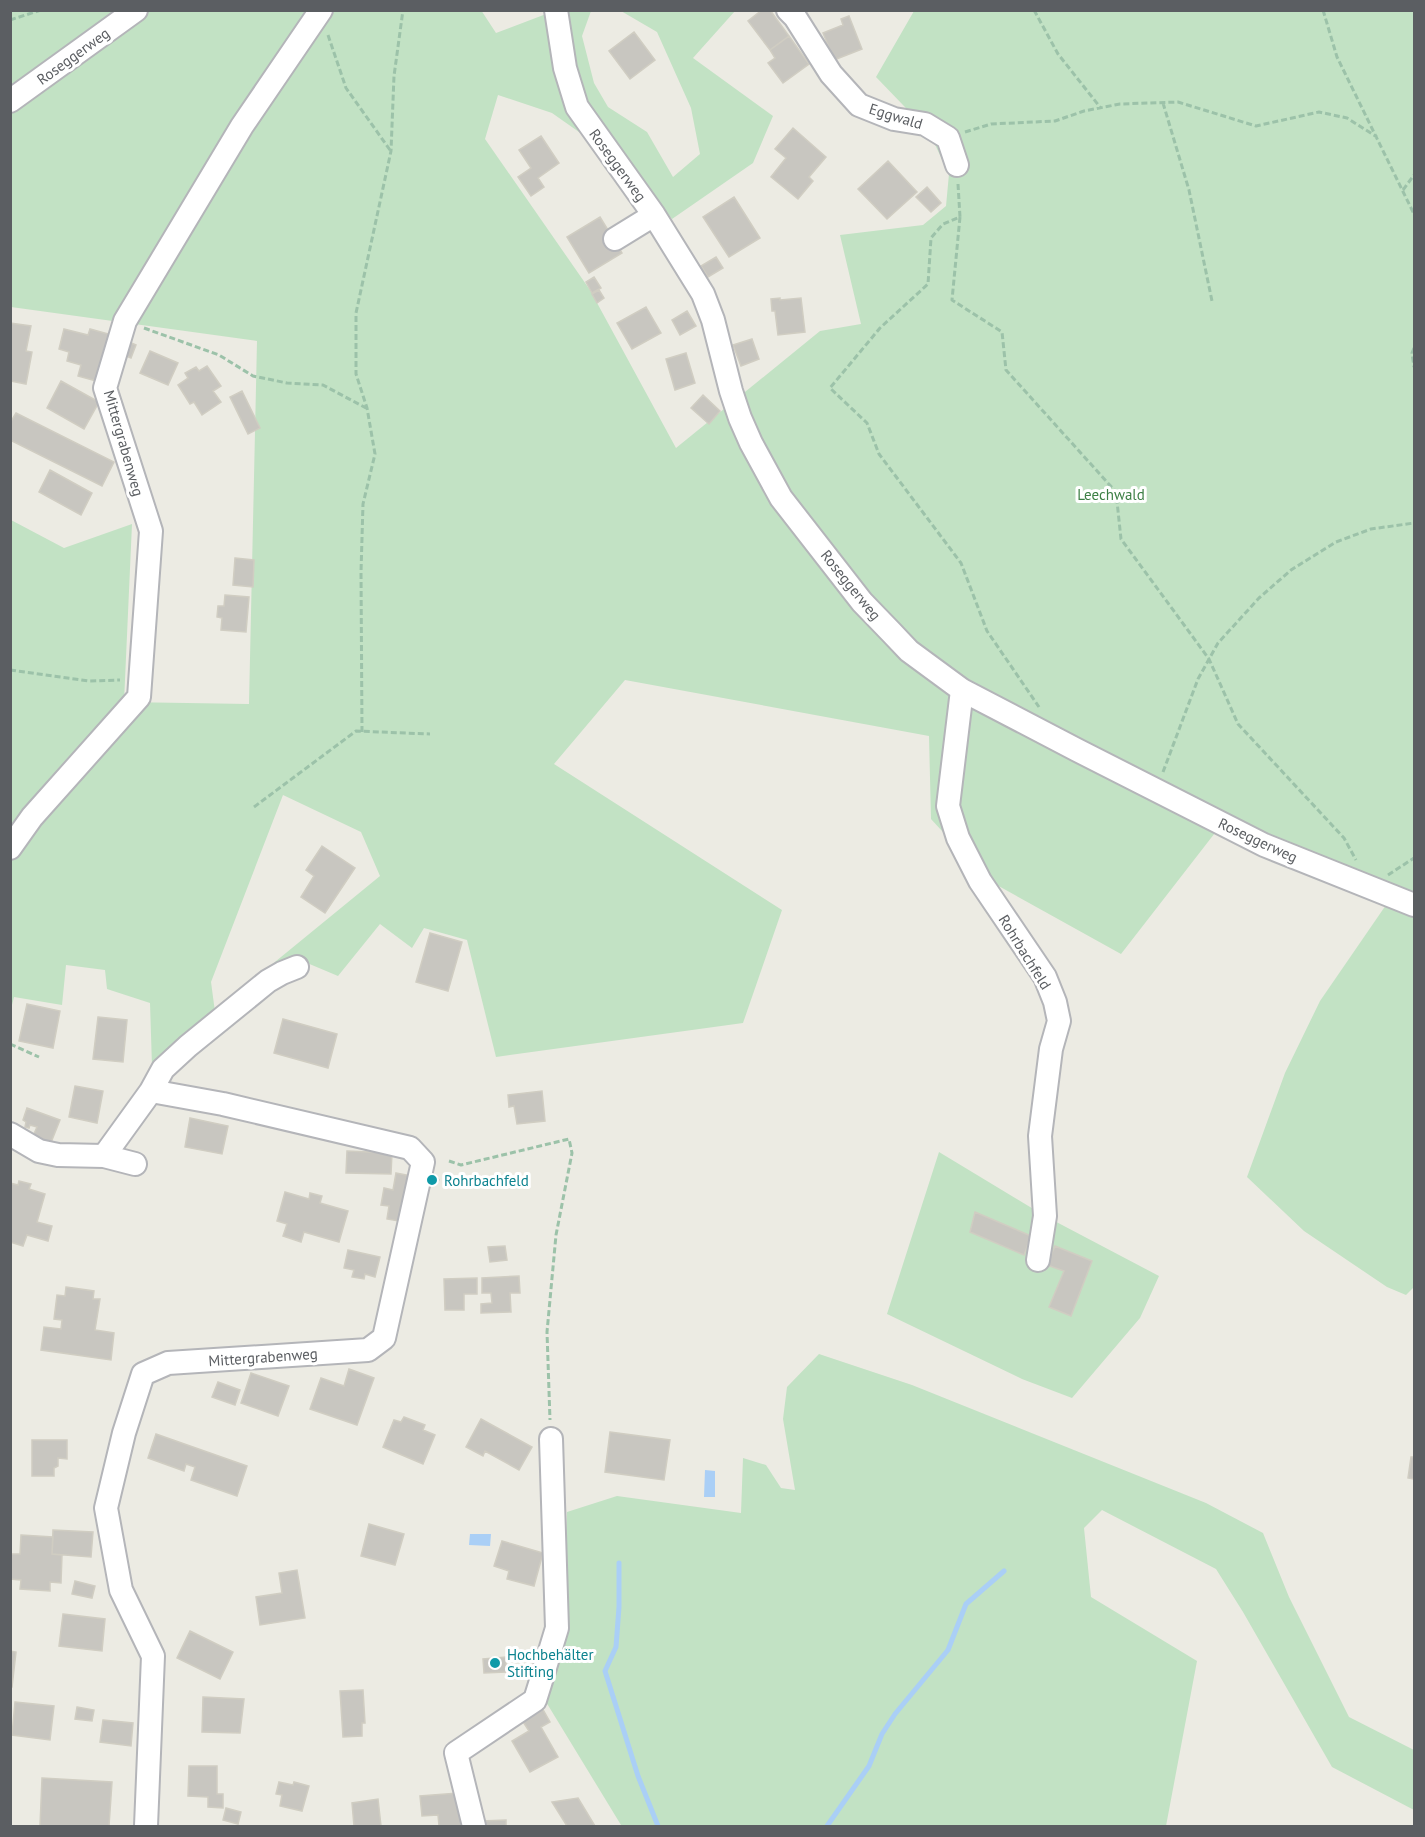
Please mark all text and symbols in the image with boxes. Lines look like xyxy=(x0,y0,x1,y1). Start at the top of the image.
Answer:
street label: Roseggerweg xyxy=(33,23,113,89)
street label: Eggwald xyxy=(867,99,925,133)
street label: Roseggerweg xyxy=(585,125,651,205)
street label: Mittergrabenweg xyxy=(100,388,148,498)
park label: Leechwald xyxy=(1077,485,1145,504)
street label: Roseggerweg xyxy=(817,546,885,624)
street label: Roseggerweg xyxy=(1215,813,1301,867)
street label: Rohrbachfeld xyxy=(994,911,1056,993)
place label: Rohrbachfeld xyxy=(444,1171,529,1190)
marker: Rohrbachfeld xyxy=(425,1173,439,1187)
street label: Mittergrabenweg xyxy=(208,1344,318,1370)
place label: Hochbehälter Stifting xyxy=(507,1645,593,1681)
marker: Hochbehälter Stifting xyxy=(488,1656,502,1670)

